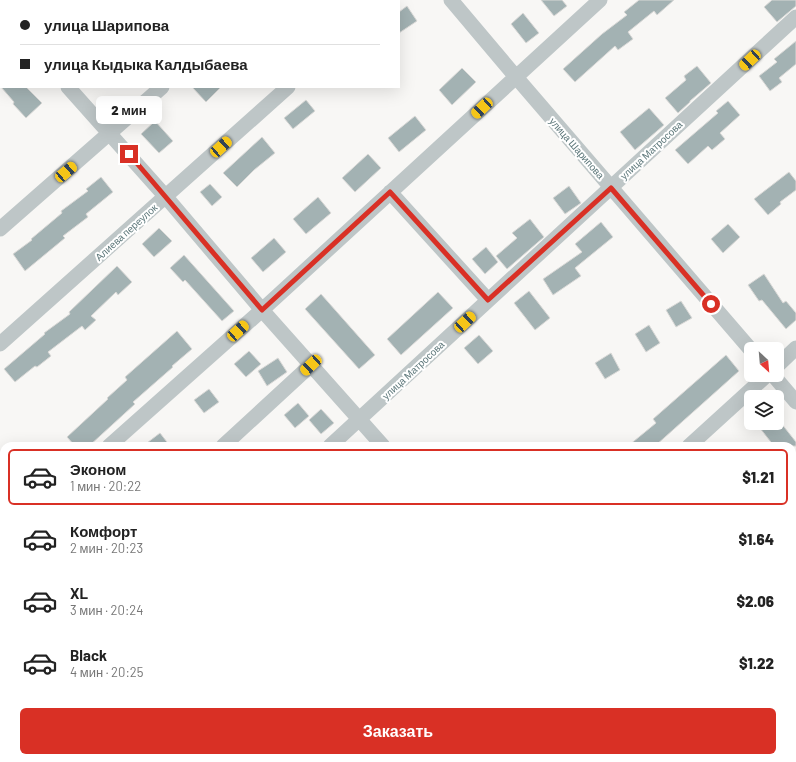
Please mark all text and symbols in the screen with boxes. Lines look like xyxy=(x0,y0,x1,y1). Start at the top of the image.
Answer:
text: улица Шарипова xyxy=(44,16,169,34)
car xyxy=(737,47,763,73)
text: улица Кыдыка Калдыбаева xyxy=(44,55,248,73)
car xyxy=(469,95,495,121)
callout: 2 мин xyxy=(96,96,162,124)
text: 2 мин xyxy=(111,102,147,118)
street label: улица Шарипова xyxy=(547,115,607,181)
street label: улица Матросова xyxy=(617,118,685,182)
car xyxy=(208,135,234,159)
route end xyxy=(120,145,138,163)
car xyxy=(53,160,79,184)
street label: Алиева переулок xyxy=(93,201,160,263)
route start xyxy=(702,295,720,313)
car xyxy=(452,309,478,335)
car xyxy=(225,319,251,343)
street label: улица Матросова xyxy=(379,338,447,402)
north arrow xyxy=(744,342,784,382)
map controls xyxy=(744,342,784,430)
car xyxy=(298,352,324,378)
button: layers xyxy=(744,390,784,430)
icon: car xyxy=(22,459,58,495)
text: Эконом xyxy=(70,460,126,478)
text: $1.21 xyxy=(742,468,774,486)
text: 1 мин · 20:22 xyxy=(70,478,141,494)
icon: car xyxy=(22,521,58,557)
text: Комфорт xyxy=(70,522,137,540)
text: $1.64 xyxy=(738,530,774,548)
text: 2 мин · 20:23 xyxy=(70,540,143,556)
icon: car xyxy=(22,583,58,619)
text: XL xyxy=(70,584,88,602)
text: $2.06 xyxy=(736,592,774,610)
text: 3 мин · 20:24 xyxy=(70,602,143,618)
icon: car xyxy=(22,645,58,681)
text: Black xyxy=(70,646,107,664)
text: $1.22 xyxy=(739,654,774,672)
text: 4 мин · 20:25 xyxy=(70,664,143,680)
button: Заказать xyxy=(20,708,776,754)

